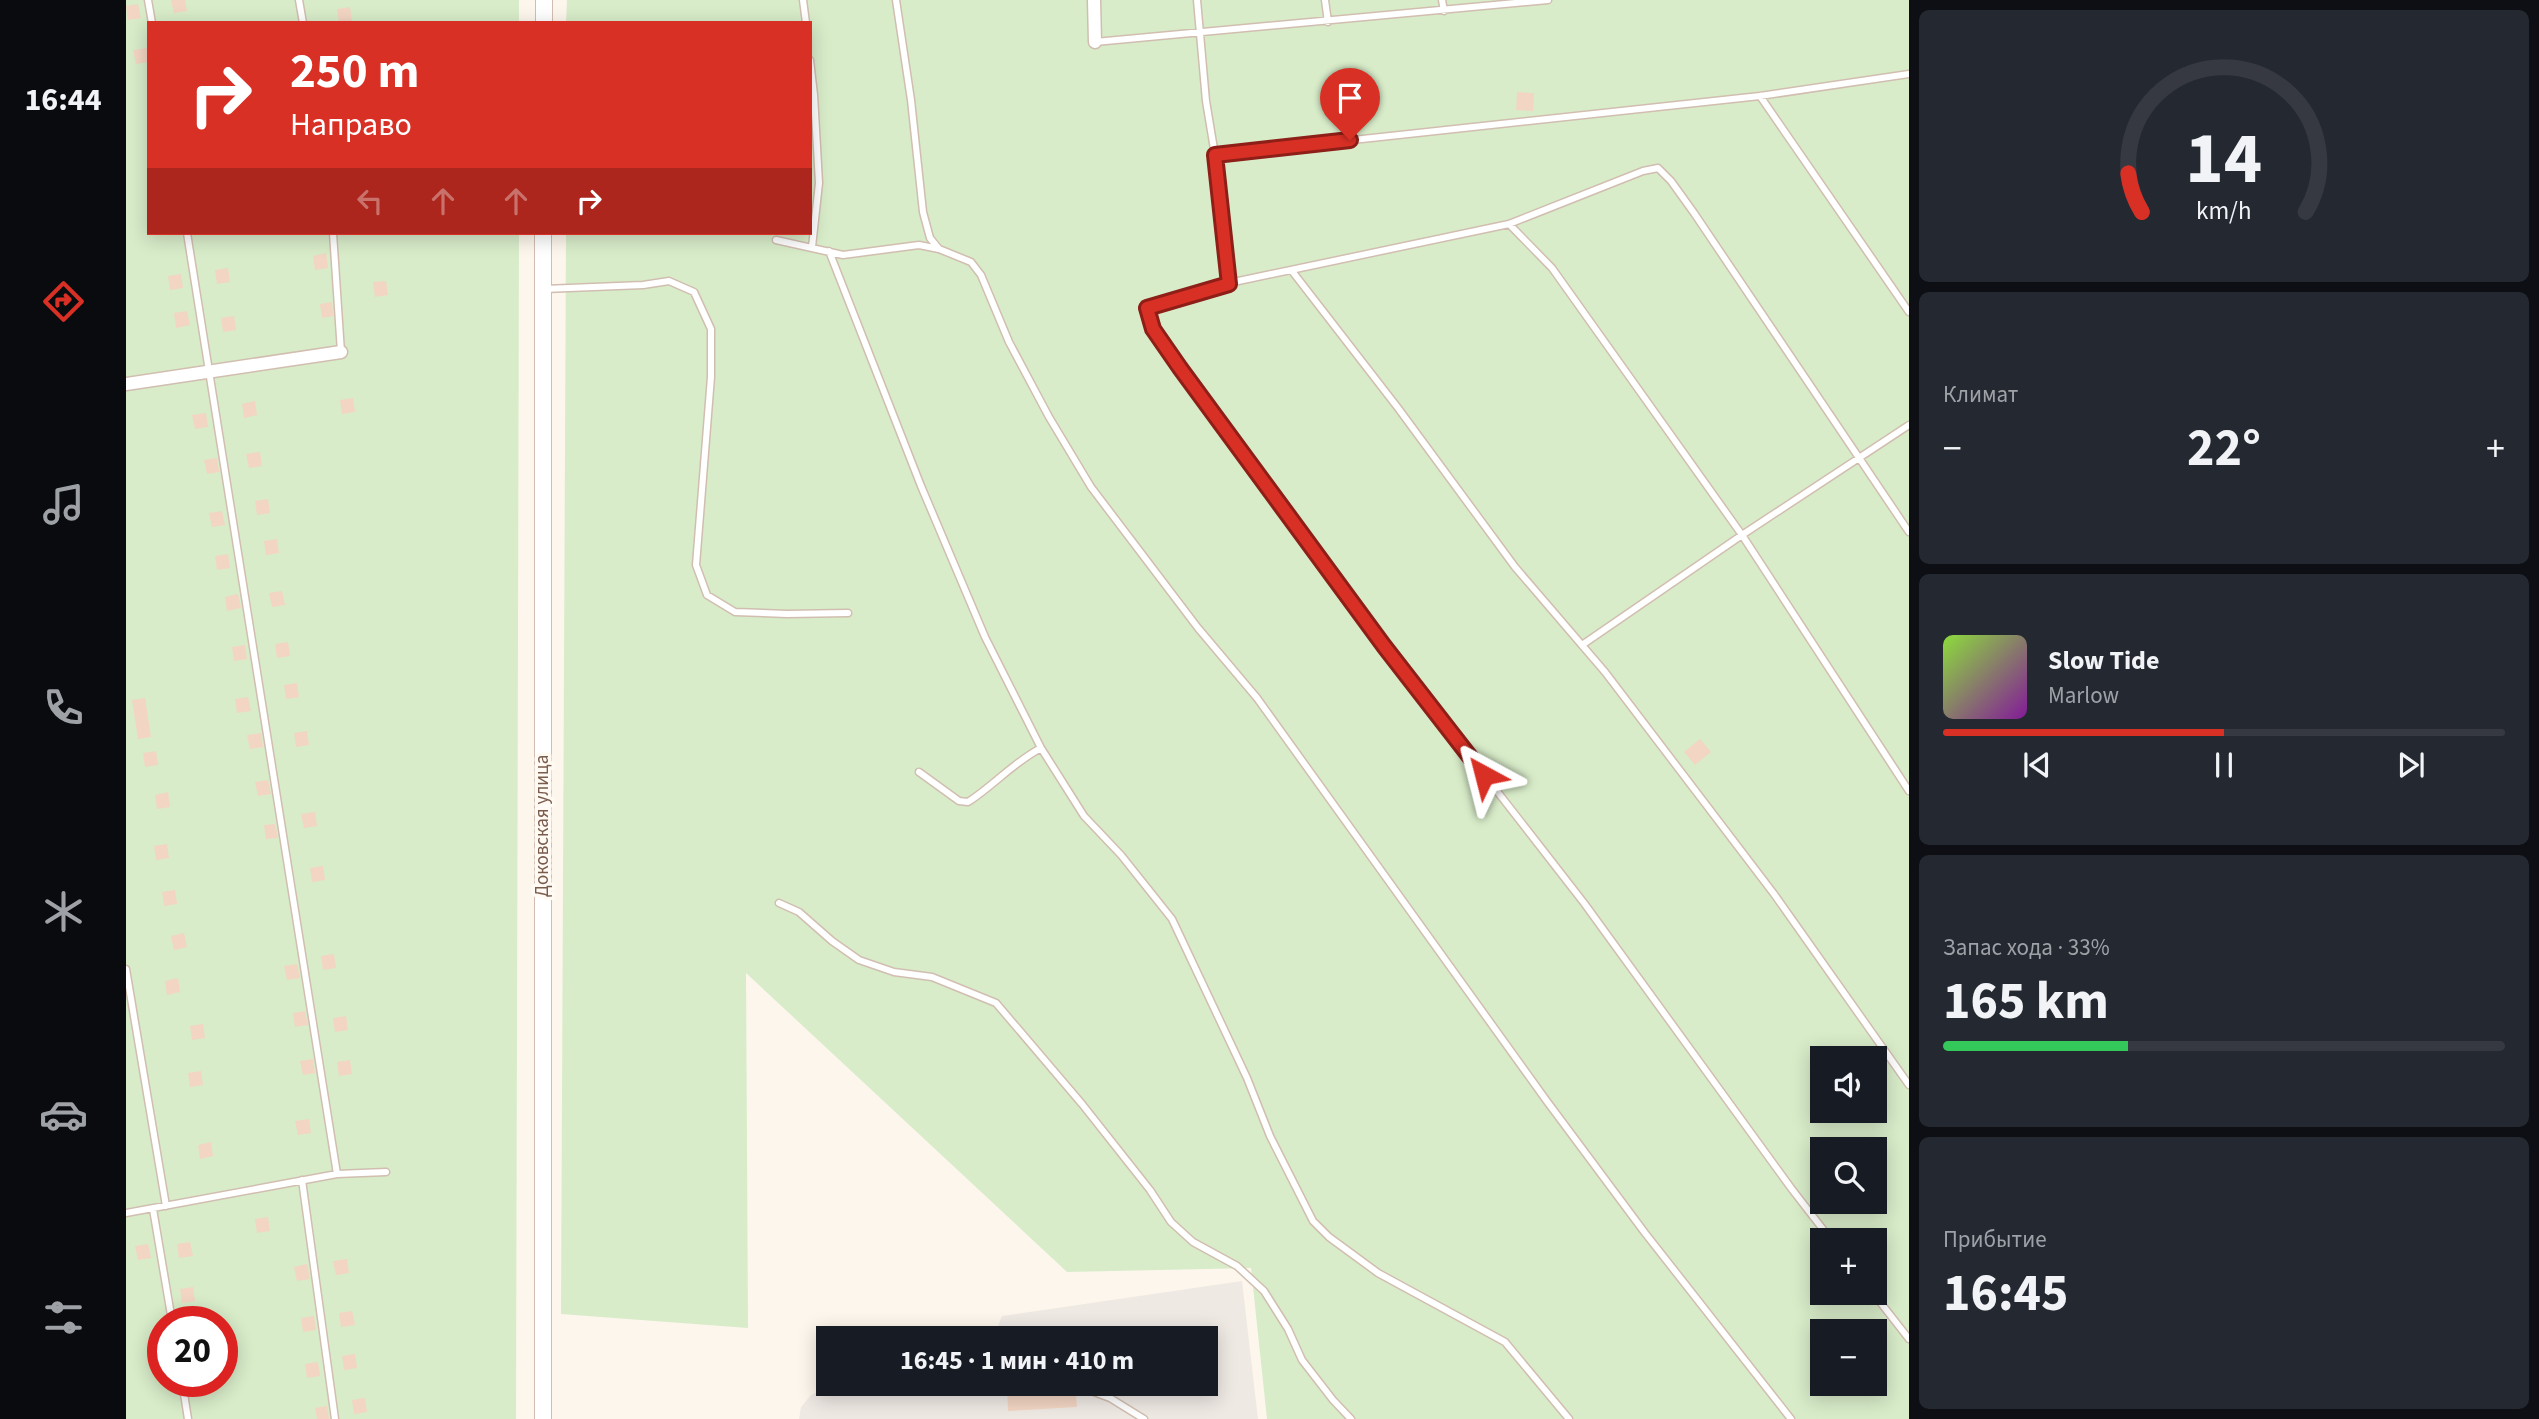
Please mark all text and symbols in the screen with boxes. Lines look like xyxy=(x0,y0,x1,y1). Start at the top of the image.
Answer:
text: 250 m xyxy=(290,37,419,107)
icon: right xyxy=(175,49,266,140)
pin xyxy=(1320,68,1380,140)
text: 16:44 xyxy=(24,77,102,123)
icon: arrive xyxy=(1331,79,1369,117)
text: Направо xyxy=(290,102,412,148)
text: 14 xyxy=(2186,107,2262,211)
icon: left xyxy=(351,182,389,220)
icon: ahead xyxy=(424,182,462,220)
icon: ahead xyxy=(497,182,535,220)
icon: right xyxy=(570,182,608,220)
text: km/h xyxy=(2196,193,2252,229)
icon: directions xyxy=(39,277,88,326)
text: Климат xyxy=(1943,378,2018,411)
text: 22° xyxy=(2187,412,2261,486)
text: − xyxy=(1943,422,1962,476)
text: + xyxy=(2486,422,2505,476)
icon: music xyxy=(39,480,88,529)
text: Slow Tide xyxy=(2048,642,2159,679)
text: Marlow xyxy=(2048,679,2119,712)
icon: phone xyxy=(39,683,88,732)
position arrow xyxy=(1447,738,1521,812)
icon: previous xyxy=(2018,746,2056,784)
icon: pause xyxy=(2205,746,2243,784)
icon: next xyxy=(2392,746,2430,784)
street label: Доковская улица xyxy=(529,755,556,897)
icon: climate xyxy=(39,887,88,936)
text: Запас хода · 33% xyxy=(1943,931,2110,964)
text: 165 km xyxy=(1943,965,2109,1039)
map controls xyxy=(1810,1046,1887,1396)
button: sound xyxy=(1810,1046,1887,1123)
icon: car xyxy=(39,1090,88,1139)
button: search xyxy=(1810,1137,1887,1214)
text: Прибытие xyxy=(1943,1223,2047,1256)
button: + xyxy=(1810,1228,1887,1305)
text: 16:45 xyxy=(1943,1257,2068,1331)
icon: filters xyxy=(39,1293,88,1342)
speed limit sign: 20 xyxy=(147,1306,238,1397)
button: − xyxy=(1810,1319,1887,1396)
text: 16:45 · 1 мин · 410 m xyxy=(900,1342,1134,1379)

